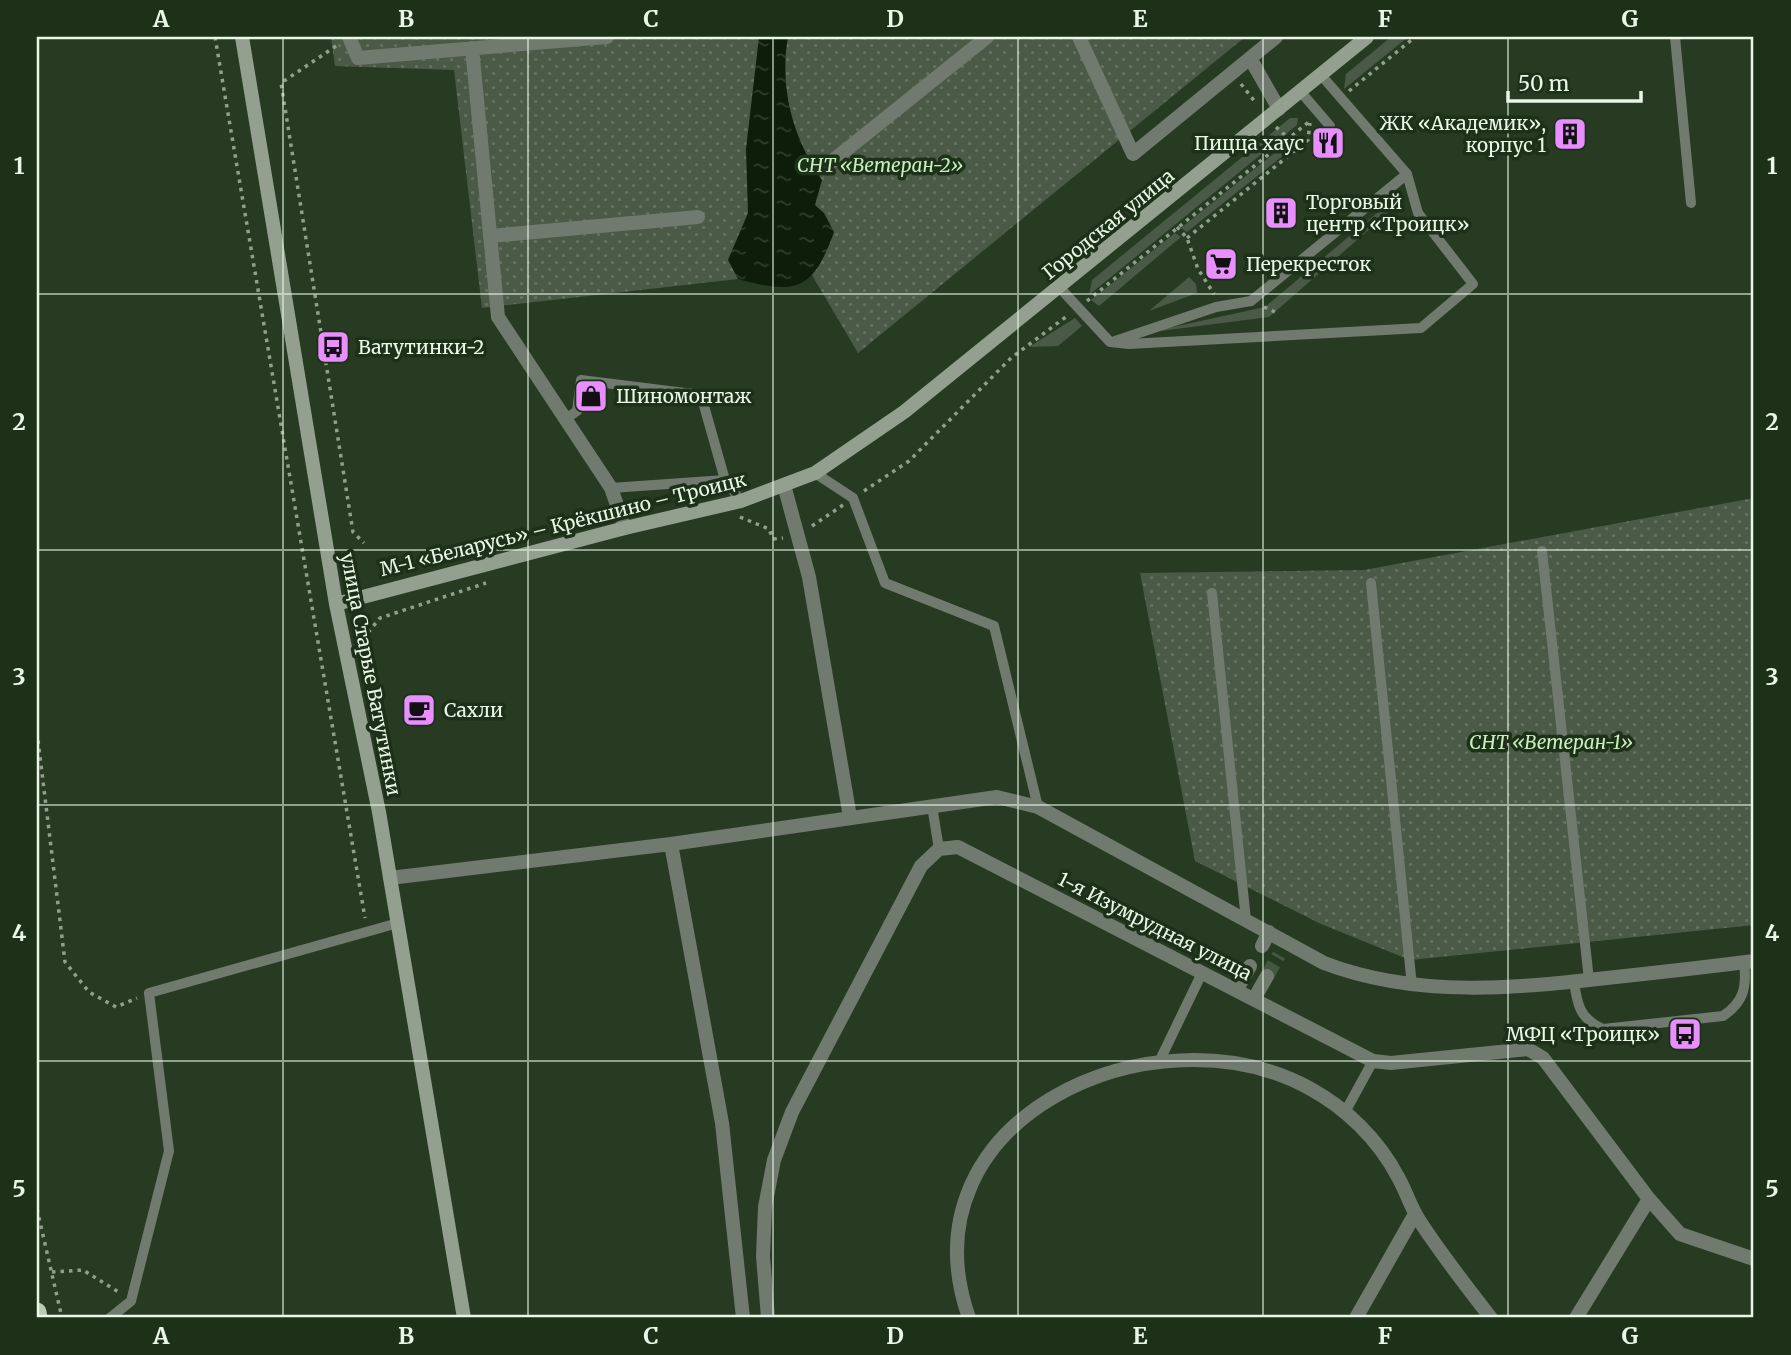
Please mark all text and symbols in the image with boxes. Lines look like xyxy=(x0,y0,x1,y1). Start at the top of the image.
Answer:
text: A xyxy=(152,4,170,33)
text: B xyxy=(398,4,414,33)
text: C xyxy=(643,4,659,33)
text: D xyxy=(886,4,904,33)
text: E xyxy=(1132,4,1148,33)
text: F xyxy=(1378,4,1392,33)
text: G xyxy=(1622,4,1639,33)
scale bar xyxy=(1508,60,1640,104)
text: 50 m xyxy=(1518,70,1569,97)
place label: ЖК «Академик», корпус 1 xyxy=(1379,111,1546,157)
building icon: ЖК «Академик», корпус 1 xyxy=(1551,115,1589,153)
restaurant icon: Пицца хаус xyxy=(1309,124,1347,162)
place label: Пицца хаус xyxy=(1194,131,1304,155)
text: 1 xyxy=(14,151,25,180)
text: 1 xyxy=(1767,151,1778,180)
park label: СНТ «Ветеран-2» xyxy=(797,153,963,177)
street label: Городская улица xyxy=(1037,163,1179,285)
place label: Торговый центр «Троицк» xyxy=(1306,190,1470,236)
building icon: Торговый центр «Троицк» xyxy=(1262,194,1300,232)
supermarket icon: Перекресток xyxy=(1202,245,1240,283)
place label: Перекресток xyxy=(1246,252,1371,276)
bus stop icon: Ватутинки-2 xyxy=(314,328,352,366)
place label: Ватутинки-2 xyxy=(358,335,485,359)
shop icon: Шиномонтаж xyxy=(572,377,610,415)
place label: Шиномонтаж xyxy=(616,384,751,408)
text: 2 xyxy=(12,407,26,436)
text: 2 xyxy=(1765,407,1779,436)
street label: М-1 «Беларусь» – Крёкшино – Троицк xyxy=(377,467,749,581)
street label: улица Старые Ватутинки xyxy=(336,551,406,797)
text: 3 xyxy=(12,662,26,691)
text: 3 xyxy=(1765,662,1779,691)
cafe icon: Сахли xyxy=(400,691,438,729)
place label: Сахли xyxy=(444,698,503,722)
park label: СНТ «Ветеран-1» xyxy=(1469,730,1633,754)
street label: 1-я Изумрудная улица xyxy=(1054,867,1256,985)
text: 4 xyxy=(12,918,27,947)
text: 4 xyxy=(1765,918,1780,947)
bus stop icon: МФЦ «Троицк» xyxy=(1666,1015,1704,1053)
place label: МФЦ «Троицк» xyxy=(1506,1022,1660,1046)
text: 5 xyxy=(12,1174,26,1203)
text: 5 xyxy=(1765,1174,1779,1203)
text: A xyxy=(152,1321,170,1350)
text: B xyxy=(398,1321,414,1350)
text: C xyxy=(643,1321,659,1350)
text: D xyxy=(886,1321,904,1350)
text: E xyxy=(1132,1321,1148,1350)
text: F xyxy=(1378,1321,1392,1350)
text: G xyxy=(1622,1321,1639,1350)

